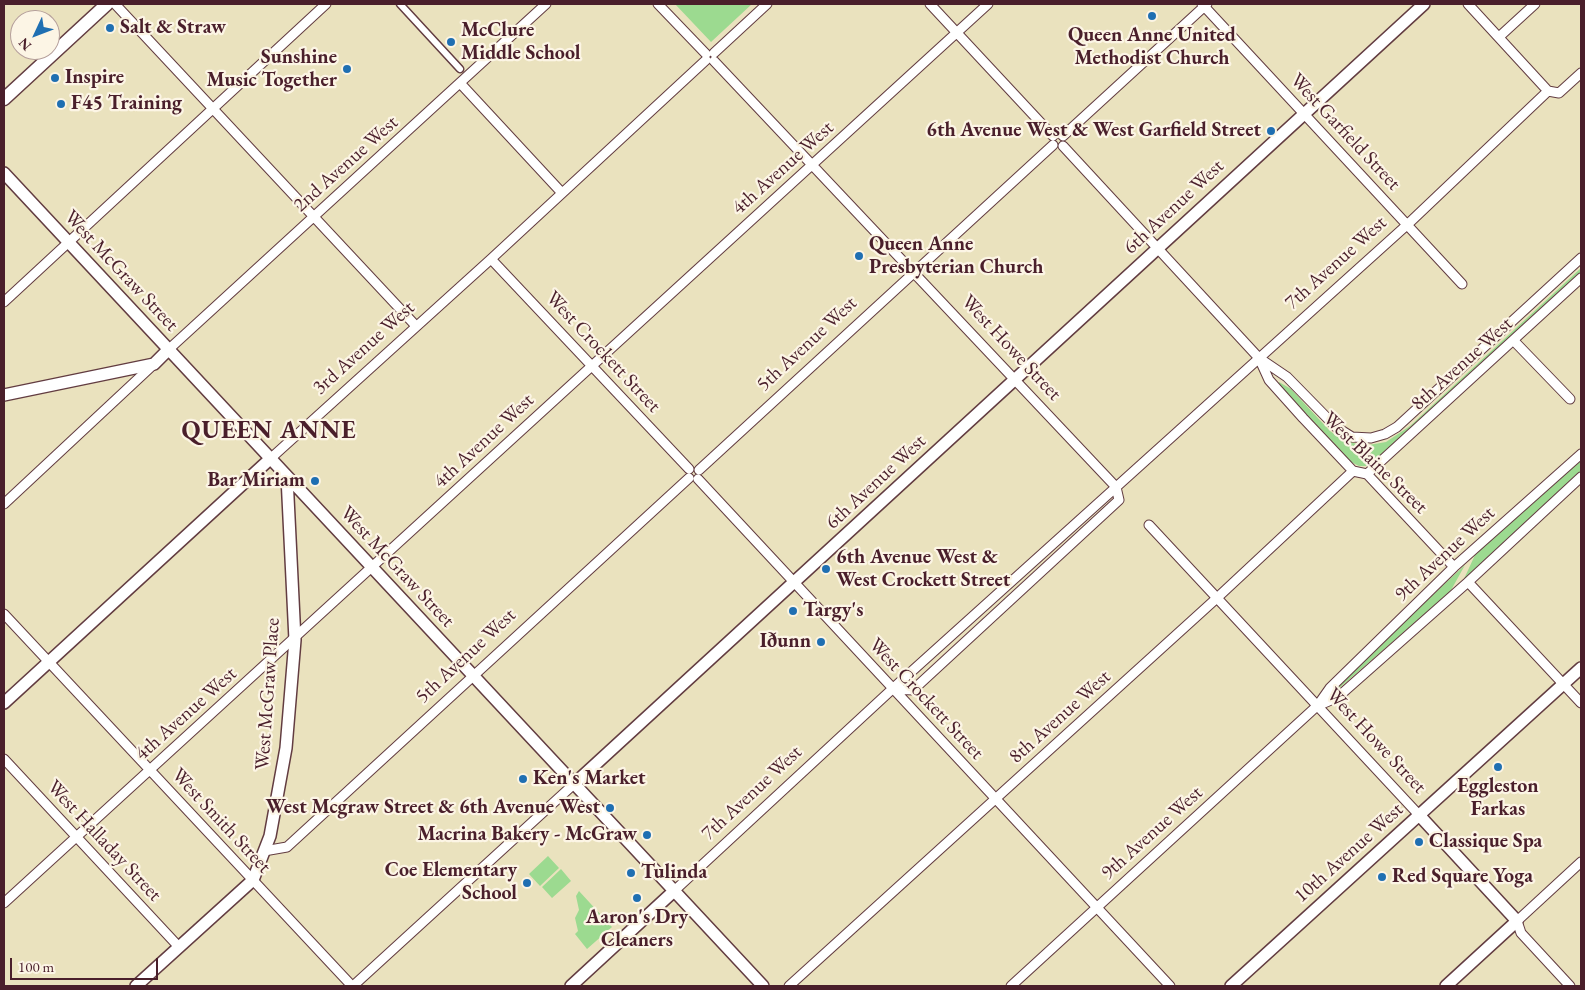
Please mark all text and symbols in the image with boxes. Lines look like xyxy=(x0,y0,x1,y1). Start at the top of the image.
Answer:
north arrow xyxy=(10,10,60,60)
marker: Queen Anne United Methodist Church xyxy=(1146,10,1158,22)
place label: Salt & Straw xyxy=(120,16,226,40)
place label: McClure Middle School xyxy=(461,19,580,66)
marker: Salt & Straw xyxy=(104,22,116,34)
place label: Queen Anne United Methodist Church xyxy=(1068,24,1236,71)
text: N xyxy=(14,34,35,55)
marker: McClure Middle School xyxy=(445,36,457,48)
place label: Sunshine Music Together xyxy=(207,46,337,93)
marker: Sunshine Music Together xyxy=(341,63,353,75)
place label: Inspire xyxy=(65,66,124,90)
street label: West Garfield Street xyxy=(1285,69,1405,195)
marker: Inspire xyxy=(49,72,61,84)
place label: F45 Training xyxy=(71,92,182,116)
marker: F45 Training xyxy=(55,98,67,110)
street label: 2nd Avenue West xyxy=(289,111,403,217)
street label: 4th Avenue West xyxy=(727,116,839,220)
place label: 6th Avenue West & West Garfield Street xyxy=(926,119,1261,143)
marker: 6th Avenue West & West Garfield Street xyxy=(1265,125,1277,137)
street label: 6th Avenue West xyxy=(1119,154,1229,260)
street label: West McGraw Street xyxy=(59,205,183,337)
street label: 7th Avenue West xyxy=(1280,211,1392,315)
place label: Queen Anne Presbyterian Church xyxy=(869,233,1043,280)
marker: Queen Anne Presbyterian Church xyxy=(853,250,865,262)
street label: West Crockett Street xyxy=(541,286,665,418)
street label: West Howe Street xyxy=(956,290,1066,406)
street label: 5th Avenue West xyxy=(752,291,862,397)
street label: 3rd Avenue West xyxy=(308,296,420,400)
street label: 8th Avenue West xyxy=(1406,312,1518,416)
street label: 4th Avenue West xyxy=(429,388,539,494)
street label: West Blaine Street xyxy=(1318,407,1432,519)
district label: QUEEN ANNE xyxy=(180,416,358,446)
street label: 6th Avenue West xyxy=(821,429,931,535)
place label: Bar Miriam xyxy=(207,469,305,493)
marker: Bar Miriam xyxy=(309,475,321,487)
street label: West McGraw Street xyxy=(335,501,459,633)
street label: 9th Avenue West xyxy=(1390,501,1500,607)
place label: 6th Avenue West & West Crockett Street xyxy=(836,546,1010,593)
marker: 6th Avenue West & West Crockett Street xyxy=(820,563,832,575)
place label: Targy's xyxy=(803,599,863,623)
street label: 5th Avenue West xyxy=(411,603,521,709)
marker: Targy's xyxy=(787,605,799,617)
street label: West McGraw Place xyxy=(251,617,285,771)
place label: Iðunn xyxy=(760,630,811,654)
street label: West Crockett Street xyxy=(864,633,988,765)
marker: Iðunn xyxy=(815,636,827,648)
street label: 4th Avenue West xyxy=(130,662,242,766)
street label: 8th Avenue West xyxy=(1004,665,1116,769)
street label: West Howe Street xyxy=(1321,683,1431,799)
street label: 7th Avenue West xyxy=(697,740,807,846)
marker: Eggleston Farkas xyxy=(1492,761,1504,773)
street label: West Smith Street xyxy=(166,763,276,879)
place label: Ken's Market xyxy=(533,767,646,791)
marker: Ken's Market xyxy=(517,773,529,785)
street label: West Halladay Street xyxy=(42,775,166,907)
place label: Eggleston Farkas xyxy=(1457,775,1539,822)
street label: 9th Avenue West xyxy=(1096,781,1208,885)
place label: West Mcgraw Street & 6th Avenue West xyxy=(266,796,600,820)
street label: 10th Avenue West xyxy=(1290,798,1408,908)
marker: West Mcgraw Street & 6th Avenue West xyxy=(604,802,616,814)
place label: Macrina Bakery - McGraw xyxy=(417,823,637,847)
marker: Macrina Bakery - McGraw xyxy=(641,829,653,841)
place label: Classique Spa xyxy=(1429,830,1542,854)
marker: Classique Spa xyxy=(1413,836,1425,848)
place label: Coe Elementary School xyxy=(385,859,517,906)
place label: Tulinda xyxy=(641,861,707,885)
place label: Red Square Yoga xyxy=(1392,865,1533,889)
marker: Tulinda xyxy=(625,867,637,879)
marker: Red Square Yoga xyxy=(1376,871,1388,883)
marker: Coe Elementary School xyxy=(521,877,533,889)
marker: Aaron's Dry Cleaners xyxy=(631,892,643,904)
place label: Aaron's Dry Cleaners xyxy=(586,906,688,953)
scale bar xyxy=(12,948,160,980)
text: 100 m xyxy=(18,957,54,976)

